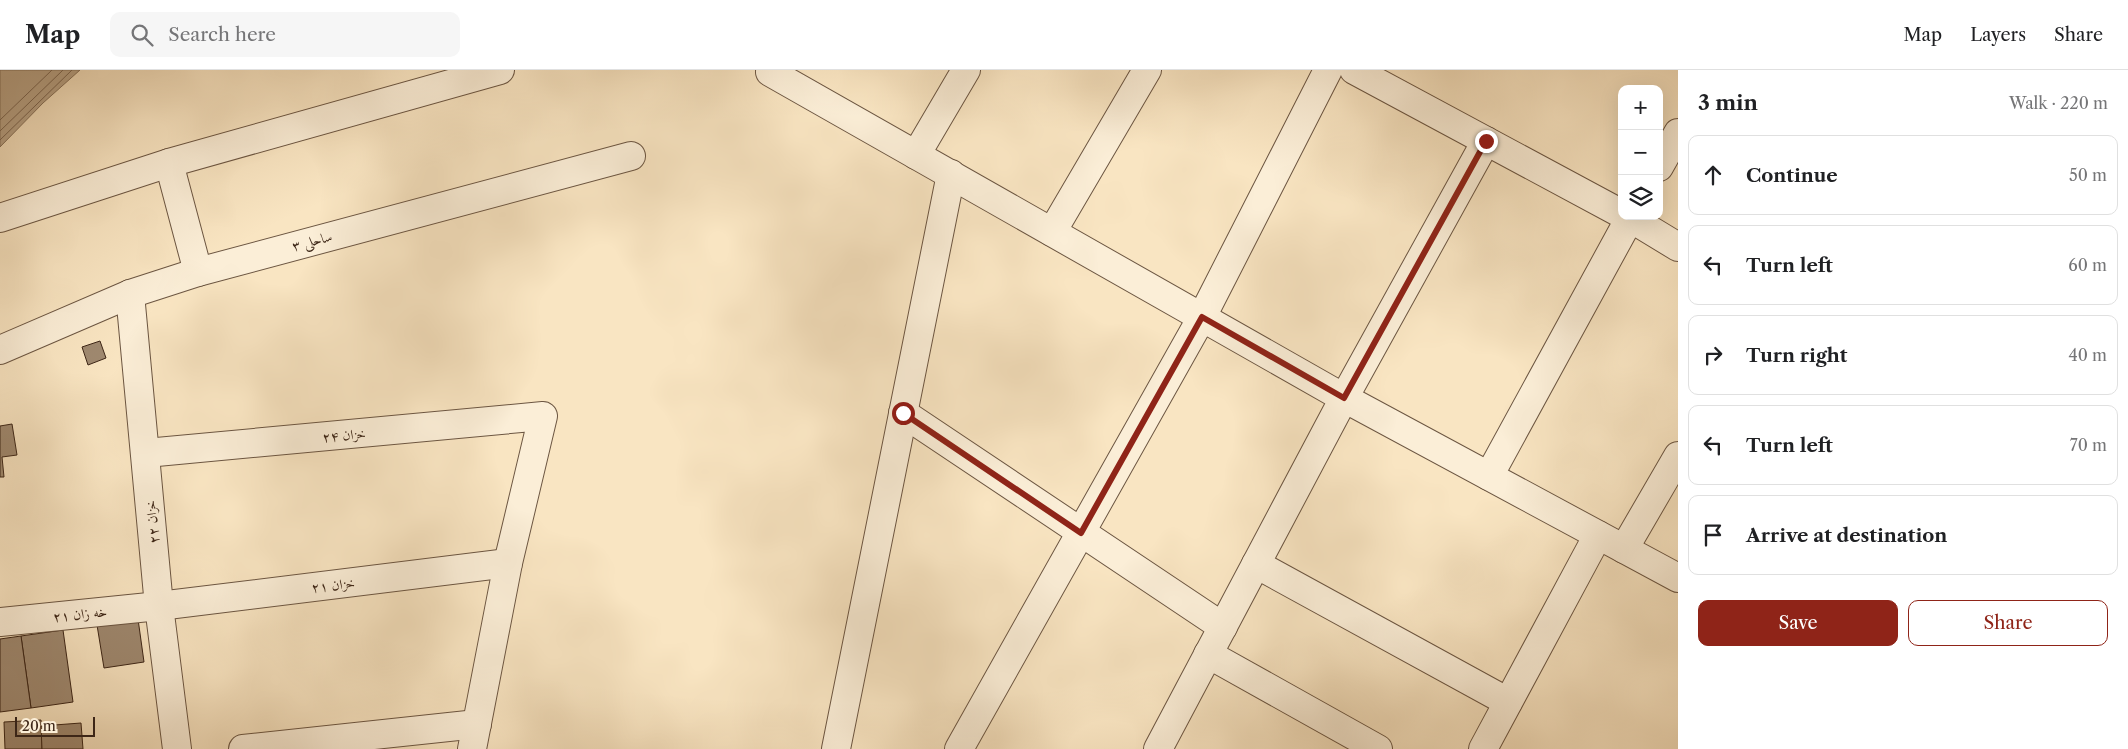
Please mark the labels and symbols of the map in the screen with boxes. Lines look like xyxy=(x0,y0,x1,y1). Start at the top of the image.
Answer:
route end xyxy=(1475,130,1498,153)
street label: ساحلی ۳ xyxy=(290,227,334,256)
route start xyxy=(892,402,915,425)
street label: خزان ۲۴ xyxy=(322,424,366,446)
street label: خزان ۲۲ xyxy=(141,500,163,544)
street label: خزان ۲۱ xyxy=(310,573,356,597)
street label: خه زان ۲۱ xyxy=(52,602,108,626)
scale bar xyxy=(15,714,95,737)

